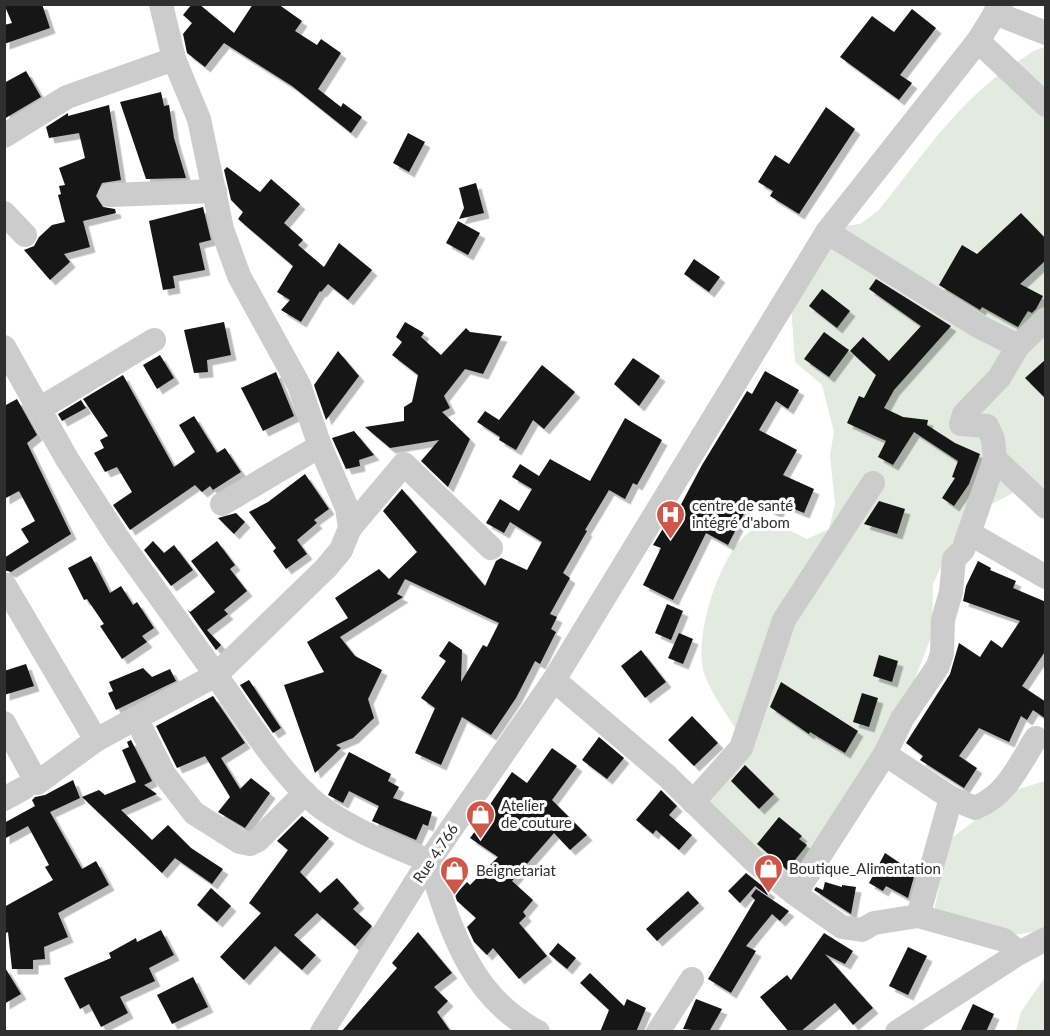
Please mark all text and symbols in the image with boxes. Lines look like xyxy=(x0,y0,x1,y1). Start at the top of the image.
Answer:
place label: centre de santé intégré d'abom xyxy=(692,496,793,531)
hospital icon: centre de santé intégré d'abom xyxy=(655,498,687,540)
place label: Atelier de couture xyxy=(501,796,572,831)
shop icon: Atelier de couture xyxy=(464,798,496,840)
street label: Rue 4.766 xyxy=(409,820,462,886)
shop icon: Boutique_Alimentation xyxy=(752,852,784,894)
shop icon: Beignetariat xyxy=(439,854,471,896)
place label: Boutique_Alimentation xyxy=(789,859,941,877)
place label: Beignetariat xyxy=(476,861,556,879)

